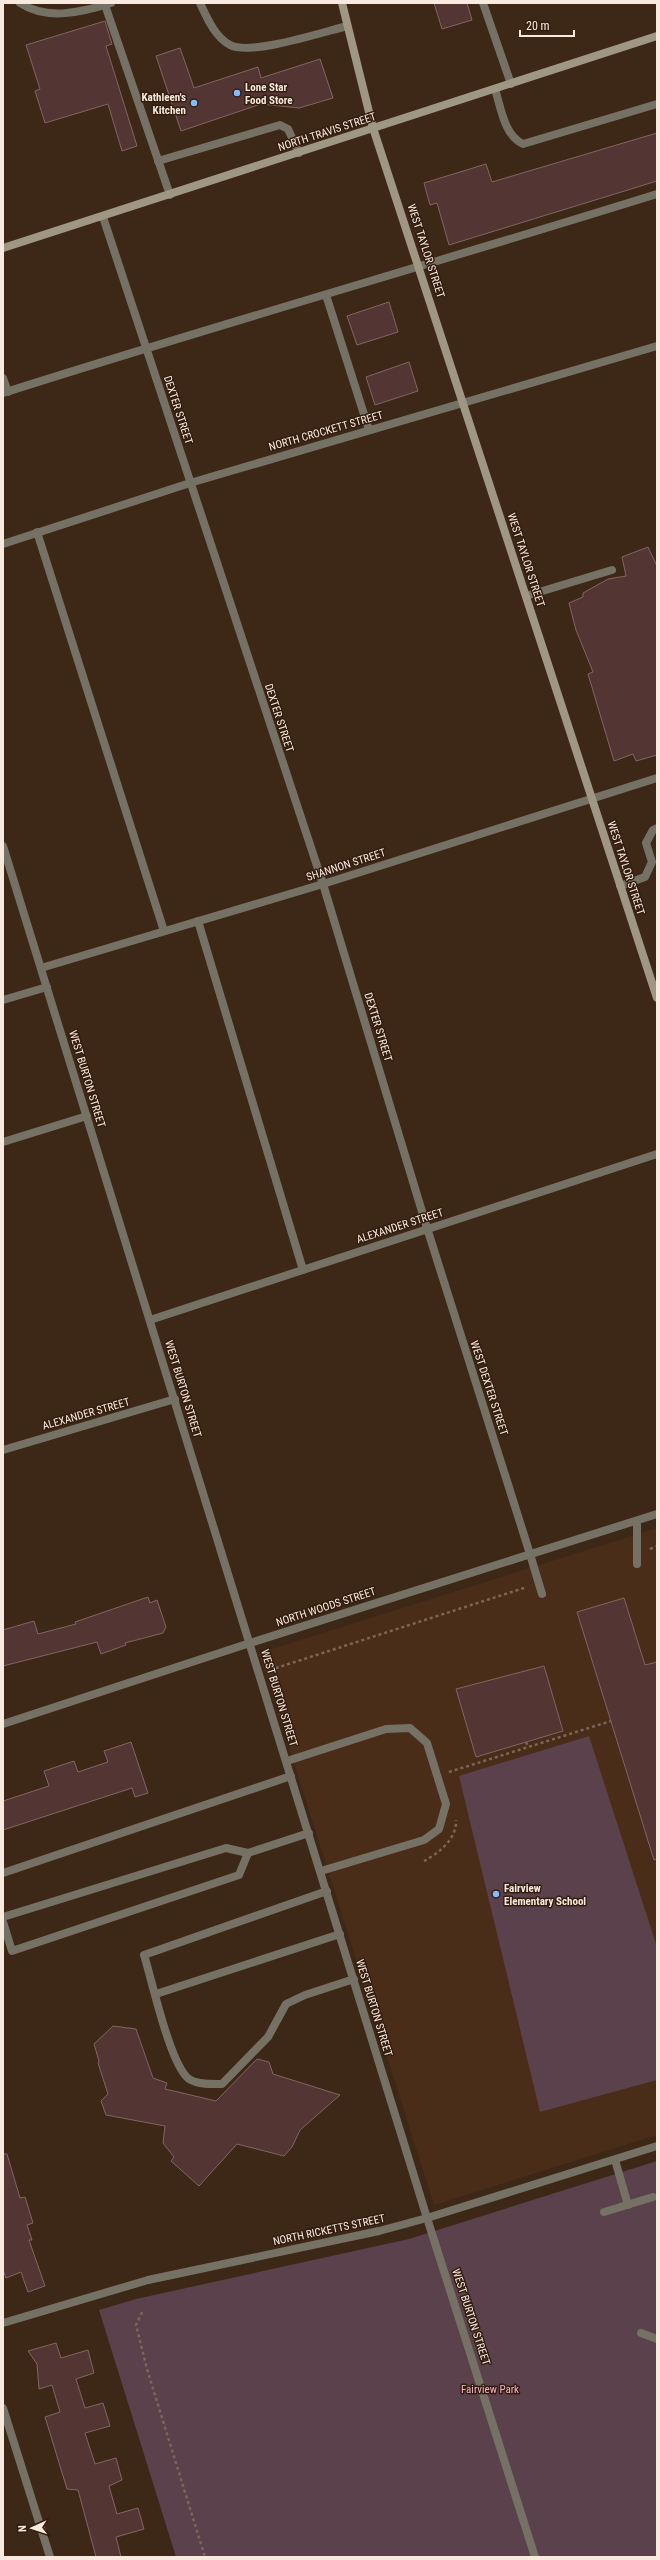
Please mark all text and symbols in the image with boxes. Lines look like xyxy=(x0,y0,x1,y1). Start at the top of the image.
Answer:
scale bar xyxy=(520,12,574,38)
text: 20 m xyxy=(526,19,550,33)
place label: Lone Star Food Store xyxy=(245,81,292,107)
marker: Lone Star Food Store xyxy=(232,88,242,98)
place label: Kathleen's Kitchen xyxy=(141,91,186,117)
marker: Kathleen's Kitchen xyxy=(189,98,199,108)
street label: NORTH TRAVIS STREET xyxy=(276,110,378,154)
street label: WEST TAYLOR STREET xyxy=(405,202,447,300)
street label: DEXTER STREET xyxy=(161,374,195,446)
street label: NORTH CROCKETT STREET xyxy=(267,408,385,454)
street label: WEST TAYLOR STREET xyxy=(505,511,547,609)
street label: DEXTER STREET xyxy=(262,682,296,754)
street label: WEST TAYLOR STREET xyxy=(605,819,647,917)
street label: SHANNON STREET xyxy=(305,846,388,884)
street label: DEXTER STREET xyxy=(361,991,395,1063)
street label: WEST BURTON STREET xyxy=(66,1029,108,1129)
street label: ALEXANDER STREET xyxy=(355,1206,445,1246)
street label: WEST BURTON STREET xyxy=(162,1339,204,1439)
street label: WEST DEXTER STREET xyxy=(468,1339,511,1437)
street label: ALEXANDER STREET xyxy=(41,1395,132,1433)
street label: NORTH WOODS STREET xyxy=(275,1585,378,1629)
street label: WEST BURTON STREET xyxy=(258,1648,300,1748)
place label: Fairview Elementary School xyxy=(504,1882,586,1908)
marker: Fairview Elementary School xyxy=(491,1889,501,1899)
street label: WEST BURTON STREET xyxy=(353,1958,395,2058)
street label: NORTH RICKETTS STREET xyxy=(272,2212,386,2248)
street label: WEST BURTON STREET xyxy=(449,2267,493,2367)
park label: Fairview Park xyxy=(461,2383,519,2396)
north arrow xyxy=(12,2508,52,2548)
text: N xyxy=(16,2525,29,2532)

